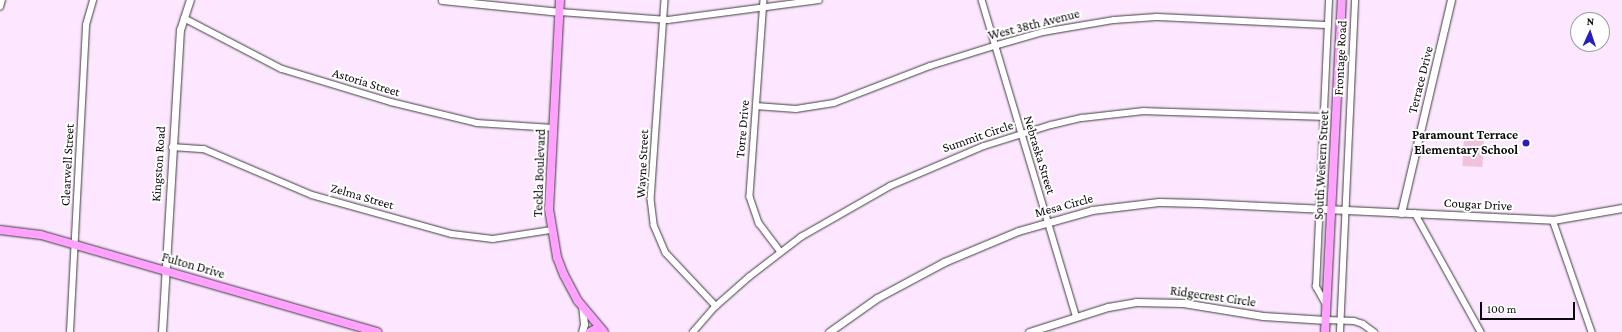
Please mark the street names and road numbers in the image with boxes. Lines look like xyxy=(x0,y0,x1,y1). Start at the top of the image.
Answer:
street label: West 38th Avenue xyxy=(986,6,1082,44)
street label: Frontage Road xyxy=(1331,20,1351,96)
street label: Terrace Drive xyxy=(1405,45,1437,115)
street label: Astoria Street xyxy=(330,65,402,101)
street label: Torre Drive xyxy=(733,99,753,159)
street label: South Western Street xyxy=(1311,110,1333,220)
street label: Nebraska Street xyxy=(1020,114,1058,196)
street label: Summit Circle xyxy=(941,118,1015,156)
street label: Clearwell Street xyxy=(58,123,78,207)
street label: Kingston Road xyxy=(149,126,169,202)
street label: Teckla Boulevard xyxy=(531,129,549,217)
street label: Wayne Street xyxy=(633,129,653,199)
street label: Zelma Street xyxy=(328,181,396,213)
street label: Mesa Circle xyxy=(1033,191,1095,221)
street label: Cougar Drive xyxy=(1443,195,1513,215)
street label: Fulton Drive xyxy=(160,250,226,282)
street label: Ridgecrest Circle xyxy=(1169,283,1257,311)

